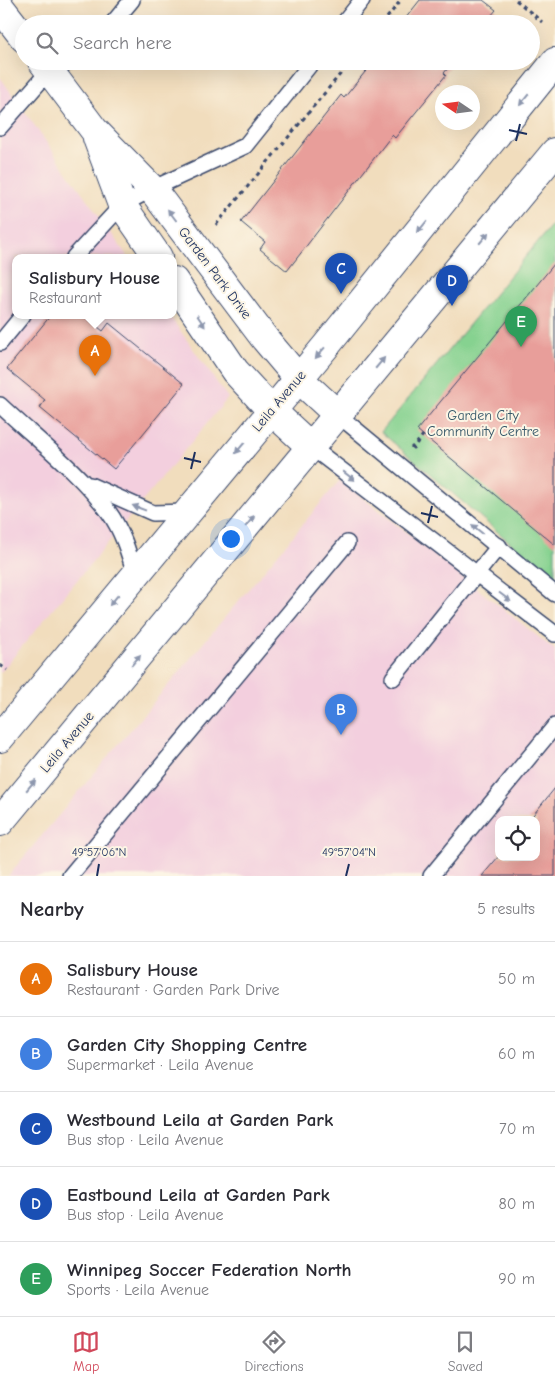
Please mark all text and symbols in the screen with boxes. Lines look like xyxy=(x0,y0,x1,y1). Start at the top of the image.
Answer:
search box xyxy=(15,15,540,70)
icon: search xyxy=(33,29,61,57)
text: Search here xyxy=(73,32,172,54)
north arrow xyxy=(435,85,480,130)
one-way arrow xyxy=(519,94,530,107)
one-way arrow xyxy=(166,209,177,222)
one-way arrow xyxy=(417,220,428,233)
street label: Garden Park Drive xyxy=(175,224,255,322)
one-way arrow xyxy=(478,232,489,245)
pin: C xyxy=(325,253,357,294)
popup xyxy=(12,254,177,319)
pin: D xyxy=(436,265,468,306)
text: Salisbury House xyxy=(29,267,160,289)
text: Restaurant xyxy=(29,289,101,307)
pin: E xyxy=(505,306,537,347)
one-way arrow xyxy=(196,315,206,328)
pin: A xyxy=(79,335,111,376)
one-way arrow xyxy=(314,346,325,359)
one-way arrow xyxy=(374,357,385,370)
street label: Leila Avenue xyxy=(249,367,309,435)
park label: Garden City Community Centre xyxy=(427,407,539,440)
one-way arrow xyxy=(235,441,246,454)
one-way arrow xyxy=(342,470,355,481)
one-way arrow xyxy=(132,503,146,511)
one-way arrow xyxy=(245,515,256,528)
one-way arrow xyxy=(471,523,484,534)
your location xyxy=(218,526,244,552)
one-way arrow xyxy=(498,591,511,602)
one-way arrow xyxy=(109,593,120,606)
one-way arrow xyxy=(130,654,141,667)
pin: B xyxy=(325,694,357,735)
street label: Leila Avenue xyxy=(37,708,97,776)
one-way arrow xyxy=(26,778,37,791)
map controls xyxy=(495,816,540,861)
button: locate xyxy=(495,816,540,861)
text: 49°57'06"N xyxy=(72,845,126,859)
text: 49°57'04"N xyxy=(322,845,376,859)
text: Nearby xyxy=(20,897,84,921)
text: 5 results xyxy=(477,900,535,918)
text: Salisbury House xyxy=(67,959,198,981)
text: A xyxy=(32,970,40,988)
text: 50 m xyxy=(498,970,535,988)
text: Restaurant · Garden Park Drive xyxy=(67,981,279,999)
text: Garden City Shopping Centre xyxy=(67,1034,307,1056)
text: B xyxy=(31,1045,41,1063)
text: 60 m xyxy=(498,1045,535,1063)
text: Supermarket · Leila Avenue xyxy=(67,1056,253,1074)
text: Westbound Leila at Garden Park xyxy=(67,1109,333,1131)
text: C xyxy=(31,1120,41,1138)
text: 70 m xyxy=(499,1120,535,1138)
text: Bus stop · Leila Avenue xyxy=(67,1131,224,1149)
text: Eastbound Leila at Garden Park xyxy=(67,1184,330,1206)
text: D xyxy=(31,1195,41,1213)
text: 80 m xyxy=(498,1195,535,1213)
text: Bus stop · Leila Avenue xyxy=(67,1206,224,1224)
text: Winnipeg Soccer Federation North xyxy=(67,1259,351,1281)
text: E xyxy=(31,1270,41,1288)
text: 90 m xyxy=(498,1270,535,1288)
text: Sports · Leila Avenue xyxy=(67,1281,209,1299)
tab: Map xyxy=(72,1328,100,1375)
tab: Directions xyxy=(244,1328,304,1375)
tab: Saved xyxy=(448,1328,483,1375)

